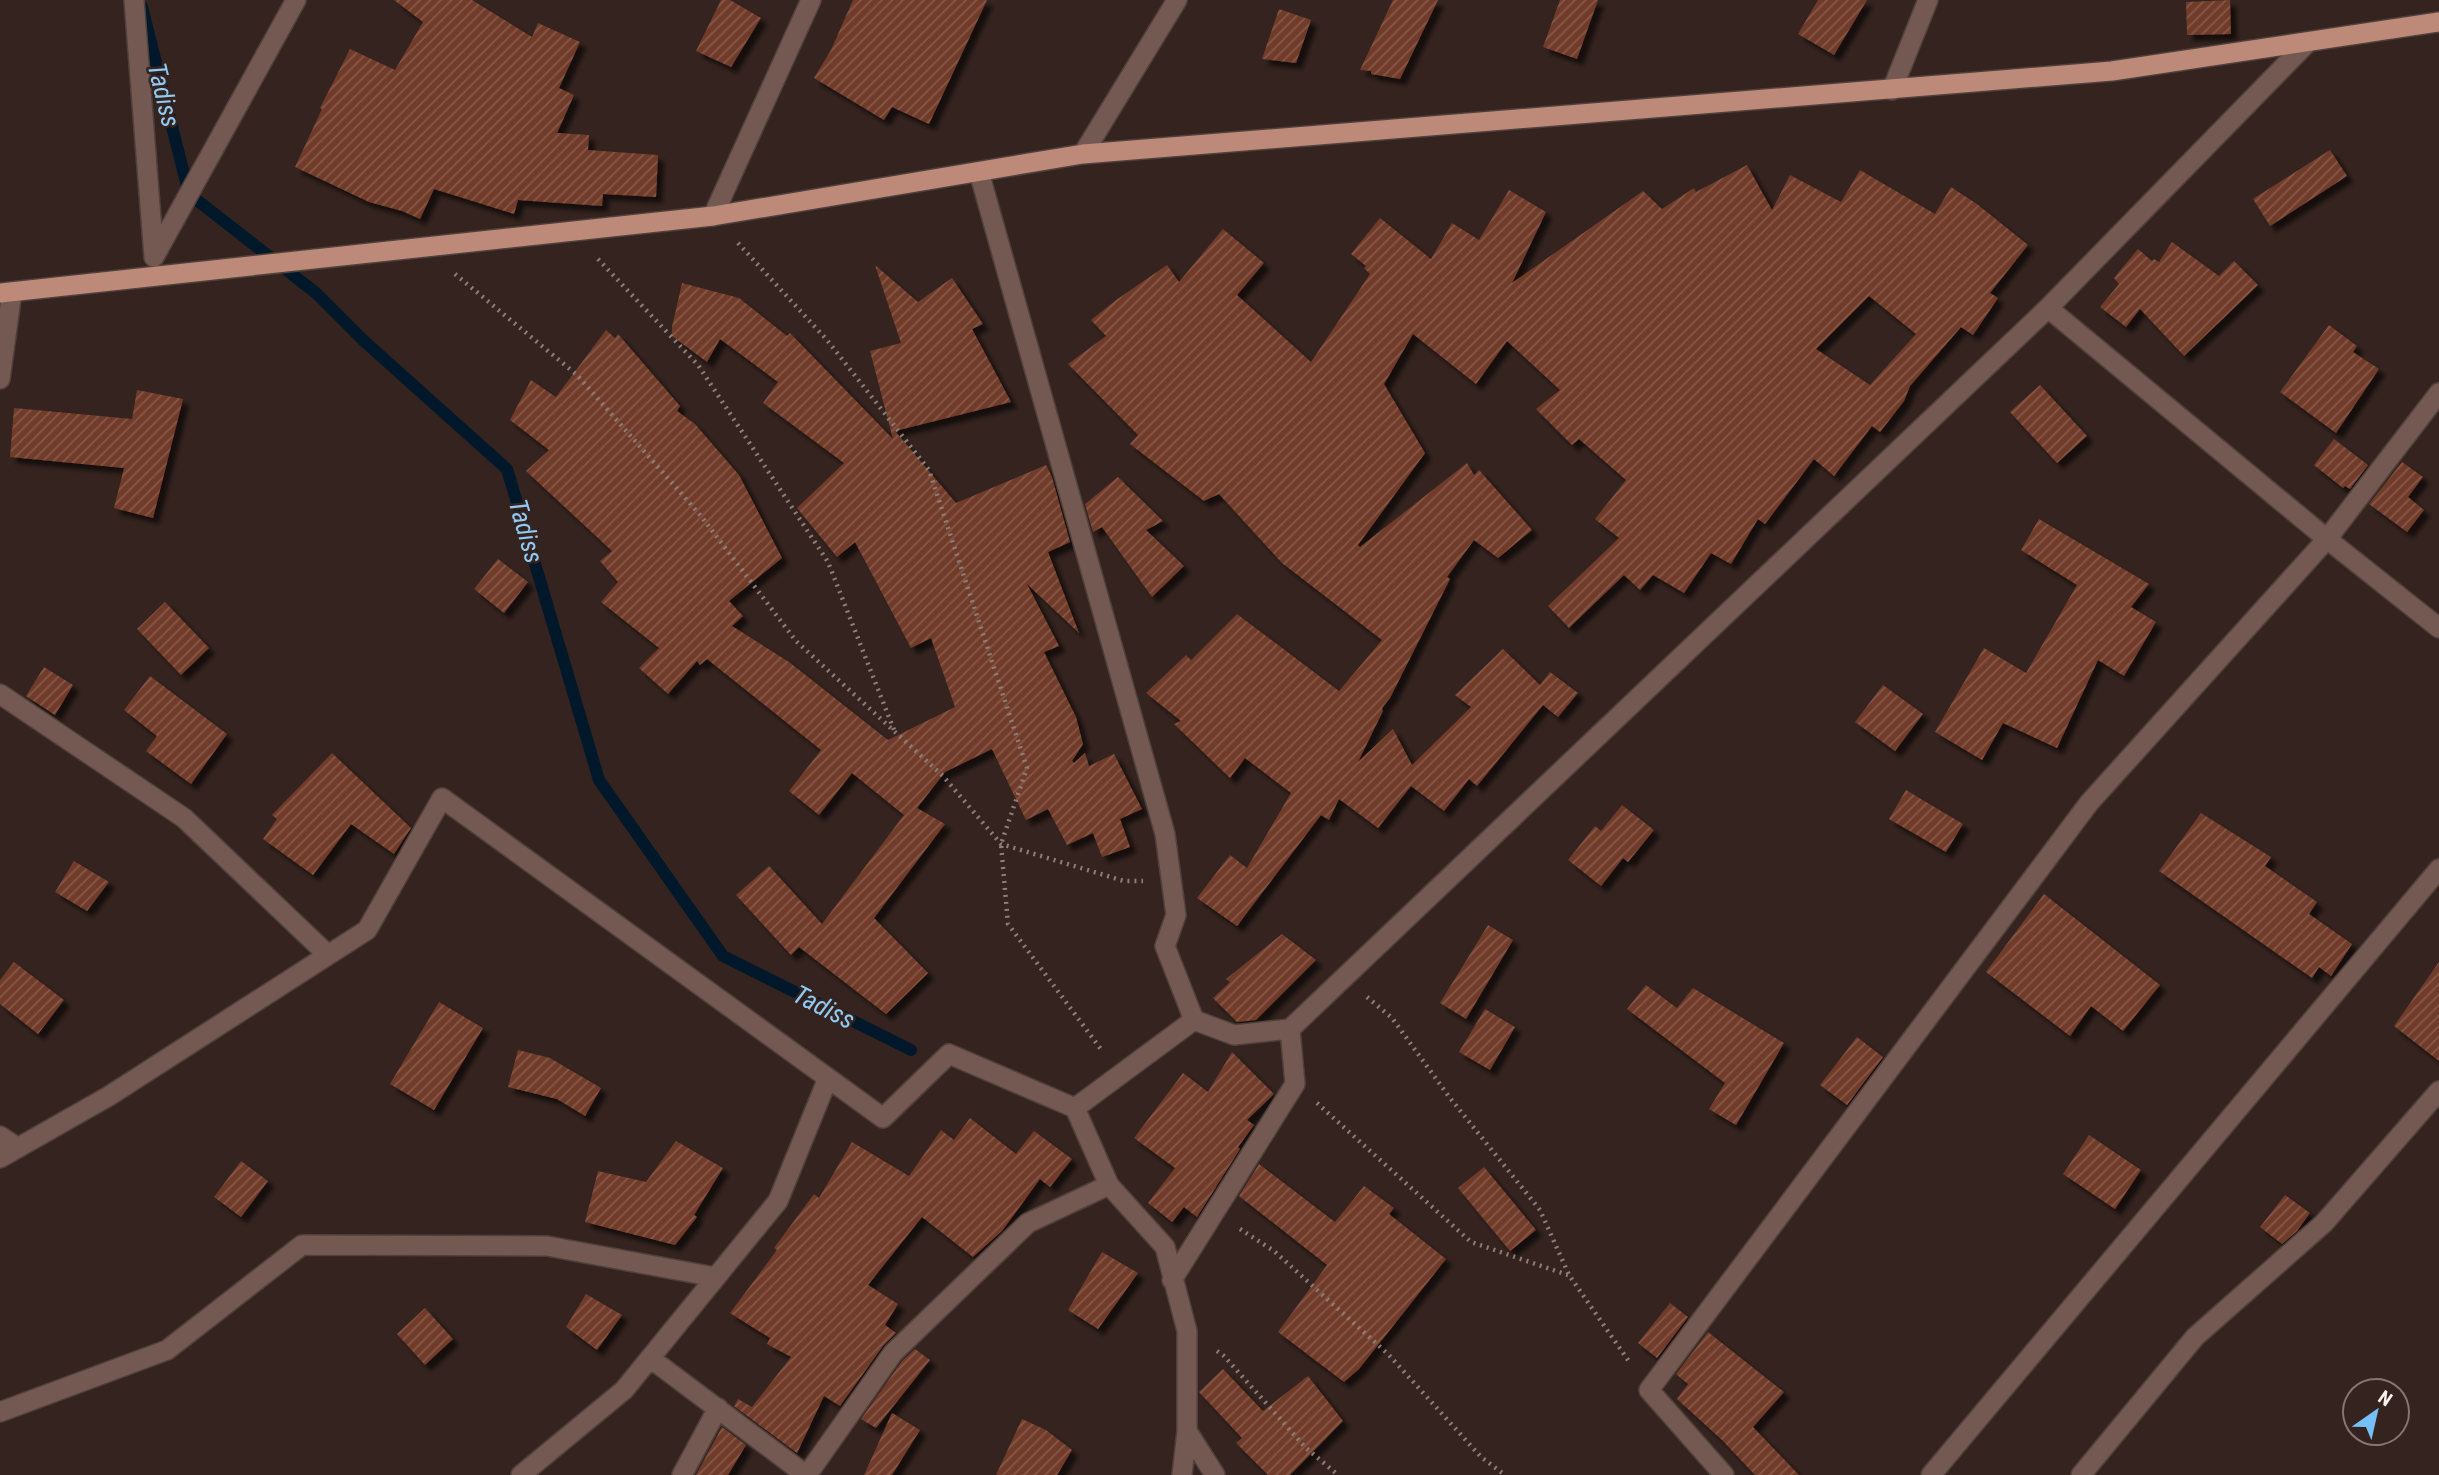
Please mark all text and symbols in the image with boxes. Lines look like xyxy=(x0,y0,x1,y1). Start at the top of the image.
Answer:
water label: Tadiss xyxy=(142,60,186,130)
water label: Tadiss xyxy=(503,496,549,566)
water label: Tadiss xyxy=(788,979,860,1035)
north arrow xyxy=(2341,1377,2411,1447)
text: N xyxy=(2374,1386,2396,1411)

